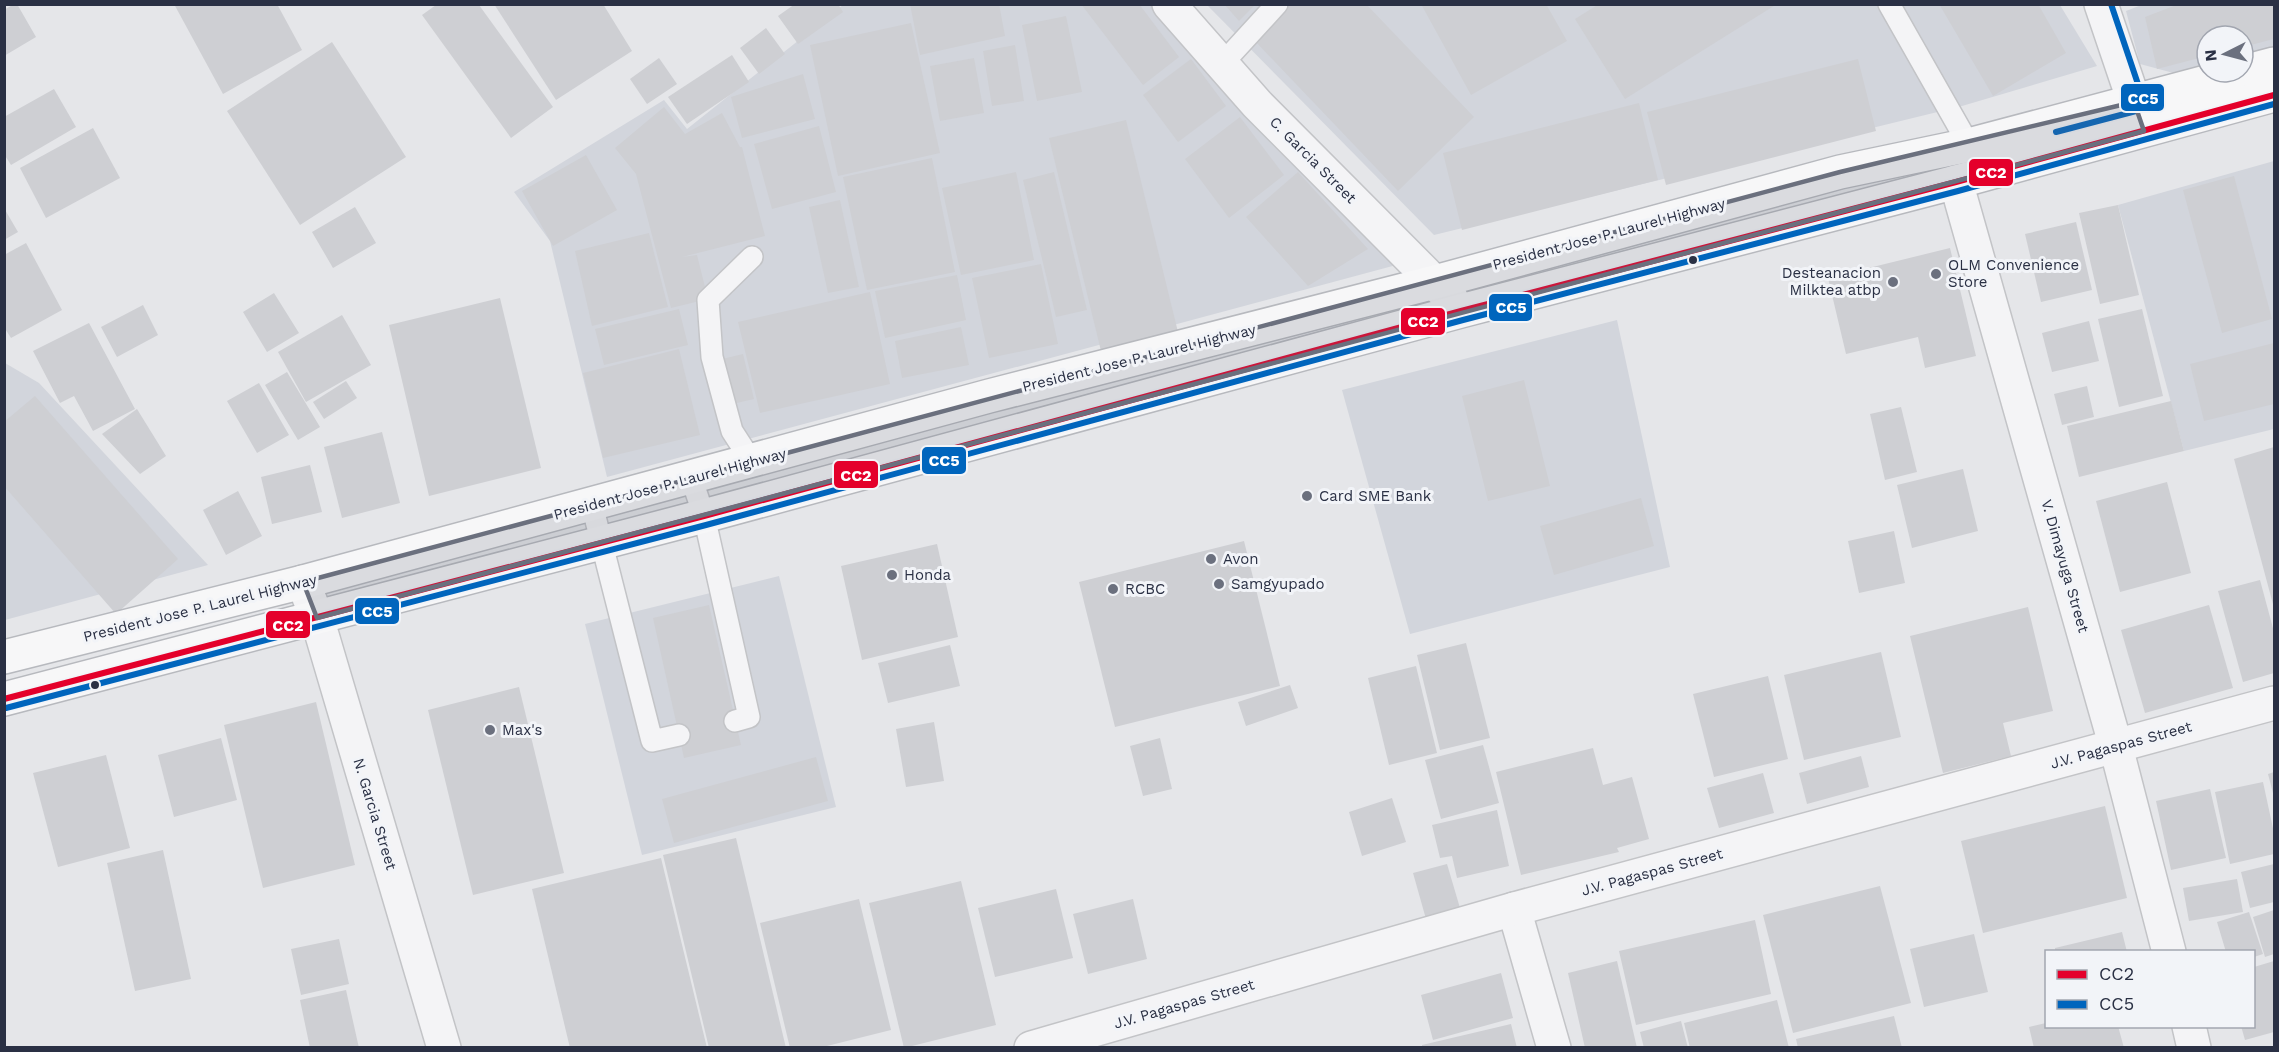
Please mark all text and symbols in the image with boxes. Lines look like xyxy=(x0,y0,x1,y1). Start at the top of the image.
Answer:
north arrow xyxy=(2195,24,2255,84)
text: N xyxy=(2201,49,2221,62)
line badge: CC5 xyxy=(2120,83,2165,112)
text: CC5 xyxy=(2127,89,2159,108)
street label: C. Garcia Street xyxy=(1266,113,1361,208)
line badge: CC2 xyxy=(1968,158,2014,187)
text: CC2 xyxy=(1975,163,2007,182)
street label: President Jose P. Laurel Highway xyxy=(1491,194,1728,274)
unlabelled marker xyxy=(1687,254,1699,266)
place label: OLM Convenience Store xyxy=(1948,256,2079,291)
place label: Desteanacion Milktea atbp xyxy=(1782,264,1881,299)
marker: OLM Convenience Store xyxy=(1929,267,1943,281)
marker: Desteanacion Milktea atbp xyxy=(1886,275,1900,289)
line badge: CC5 xyxy=(1488,293,1533,322)
text: CC5 xyxy=(1495,298,1527,317)
line badge: CC2 xyxy=(1400,307,1446,336)
text: CC2 xyxy=(1407,312,1439,331)
street label: President Jose P. Laurel Highway xyxy=(1020,320,1258,396)
street label: President Jose P. Laurel Highway xyxy=(552,444,789,524)
line badge: CC5 xyxy=(921,446,967,475)
text: CC5 xyxy=(928,451,960,470)
line badge: CC2 xyxy=(833,460,879,489)
text: CC2 xyxy=(840,466,872,485)
place label: Card SME Bank xyxy=(1319,487,1432,505)
marker: Card SME Bank xyxy=(1300,489,1314,503)
street label: V. Dimayuga Street xyxy=(2037,497,2093,635)
place label: Avon xyxy=(1223,550,1259,568)
marker: Avon xyxy=(1204,552,1218,566)
place label: Honda xyxy=(904,566,952,584)
marker: Honda xyxy=(885,568,899,582)
street label: President Jose P. Laurel Highway xyxy=(81,570,319,646)
place label: Samgyupado xyxy=(1231,575,1325,593)
marker: Samgyupado xyxy=(1212,577,1226,591)
place label: RCBC xyxy=(1125,580,1165,598)
marker: RCBC xyxy=(1106,582,1120,596)
line badge: CC5 xyxy=(354,597,400,625)
text: CC5 xyxy=(361,602,393,621)
line badge: CC2 xyxy=(265,610,311,639)
text: CC2 xyxy=(272,616,304,635)
unlabelled marker xyxy=(89,679,101,691)
street label: J.V. Pagaspas Street xyxy=(2048,717,2194,773)
place label: Max's xyxy=(502,721,543,739)
marker: Max's xyxy=(483,723,497,737)
street label: N. Garcia Street xyxy=(349,756,401,873)
street label: J.V. Pagaspas Street xyxy=(1579,844,1725,900)
legend xyxy=(2045,950,2255,1028)
text: CC2 xyxy=(2099,963,2134,984)
street label: J.V. Pagaspas Street xyxy=(1112,975,1257,1033)
text: CC5 xyxy=(2099,993,2134,1014)

